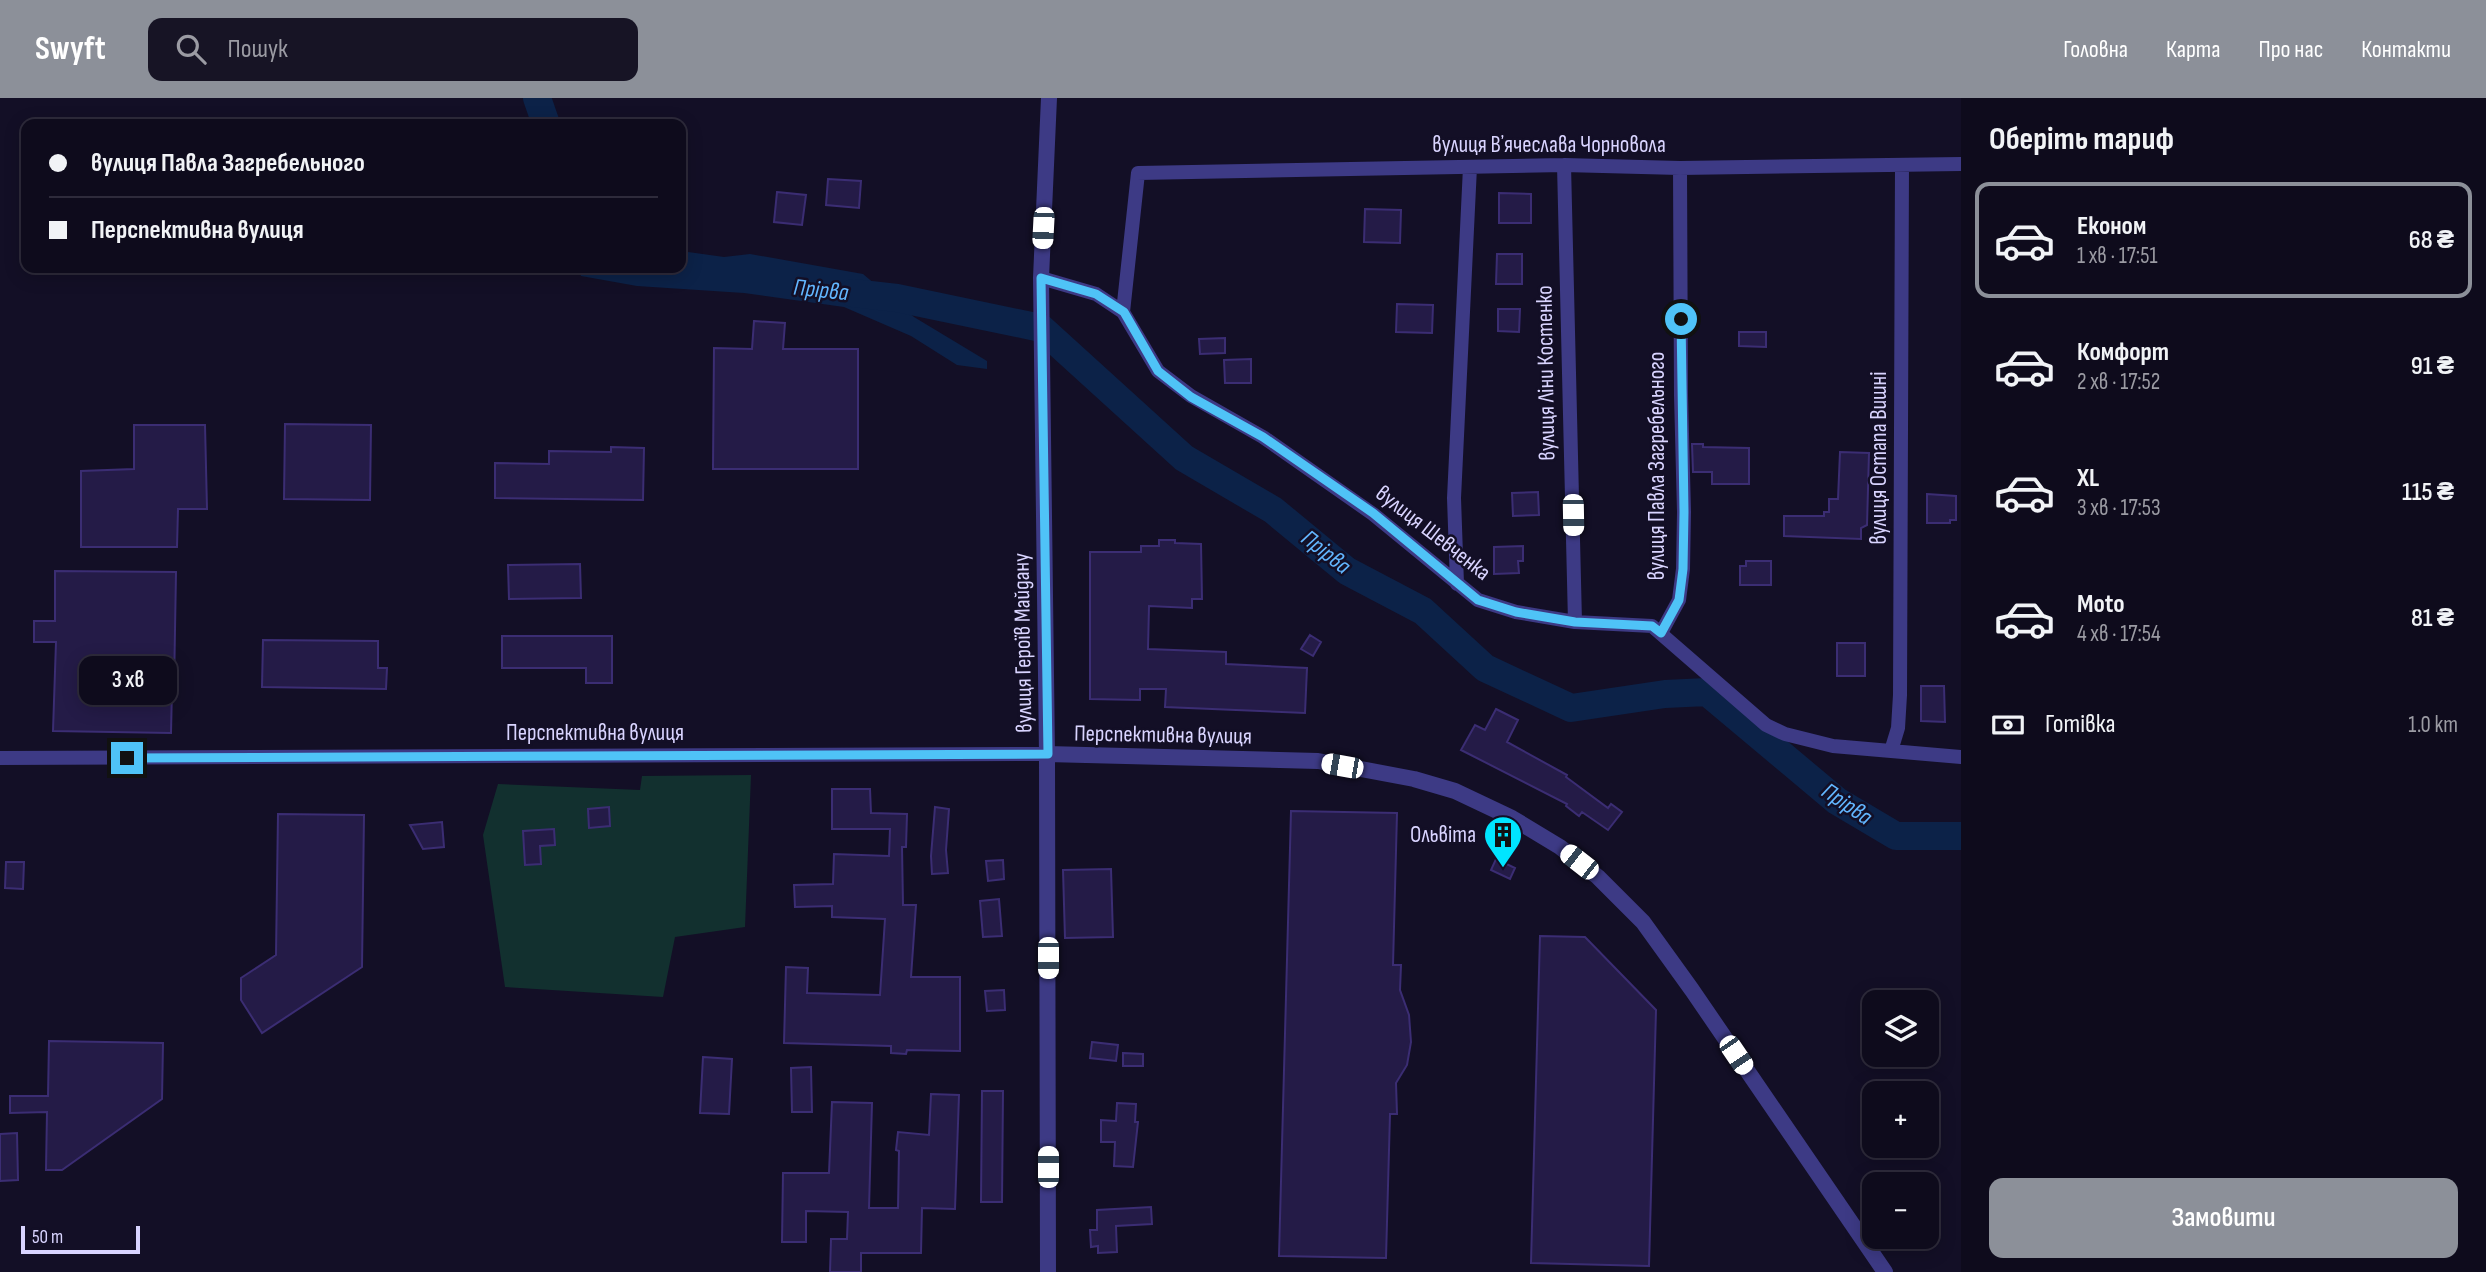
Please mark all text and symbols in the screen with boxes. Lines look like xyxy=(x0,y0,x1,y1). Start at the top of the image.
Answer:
search box xyxy=(148,18,638,81)
text: Swyft xyxy=(35,29,106,69)
icon: search xyxy=(172,30,210,68)
text: Пошук xyxy=(228,34,288,65)
text: Головна xyxy=(2063,35,2128,64)
text: Карта xyxy=(2166,35,2220,64)
text: Про нас xyxy=(2258,35,2323,64)
text: Контакти xyxy=(2361,35,2451,64)
text: Оберіть тариф xyxy=(1989,120,2174,159)
street label: вулиця Вʼячеслава Чорновола xyxy=(1432,131,1666,159)
text: вулиця Павла Загребельного xyxy=(91,148,365,179)
car xyxy=(1032,206,1055,250)
icon: car xyxy=(1993,209,2056,272)
text: Економ xyxy=(2077,211,2146,242)
text: Перспективна вулиця xyxy=(91,215,304,246)
text: 68 ₴ xyxy=(2409,225,2454,256)
text: 1 хв · 17:51 xyxy=(2077,242,2157,270)
water label: Прірва xyxy=(792,273,850,307)
street label: вулиця Ліни Костенко xyxy=(1530,285,1562,461)
route start xyxy=(1665,303,1697,335)
icon: car xyxy=(1993,335,2056,398)
text: Комфорт xyxy=(2077,337,2169,368)
text: 91 ₴ xyxy=(2411,351,2454,382)
street label: вулиця Павла Загребельного xyxy=(1643,352,1671,580)
text: 2 хв · 17:52 xyxy=(2077,368,2160,396)
street label: вулиця Остапа Вишні xyxy=(1865,372,1893,544)
icon: car xyxy=(1993,461,2056,524)
text: XL xyxy=(2077,463,2099,494)
text: 115 ₴ xyxy=(2402,477,2454,508)
street label: вулиця Шевченка xyxy=(1370,479,1496,587)
car xyxy=(1563,494,1584,536)
text: 3 хв · 17:53 xyxy=(2077,494,2161,522)
water label: Прірва xyxy=(1295,524,1357,581)
street label: вулиця Героїв Майдану xyxy=(1007,553,1039,733)
icon: car xyxy=(1993,587,2056,650)
text: Moto xyxy=(2077,589,2125,620)
text: 81 ₴ xyxy=(2411,603,2454,634)
text: 4 хв · 17:54 xyxy=(2077,620,2161,648)
callout: 3 хв xyxy=(78,656,176,706)
text: 3 хв xyxy=(112,666,144,694)
icon: cash xyxy=(1989,706,2027,744)
text: Готівка xyxy=(2045,709,2116,740)
text: 1.0 km xyxy=(2408,711,2458,739)
street label: Перспективна вулиця xyxy=(506,719,684,747)
street label: Перспективна вулиця xyxy=(1074,719,1252,751)
route end xyxy=(111,742,143,774)
car xyxy=(1320,752,1365,780)
water label: Прірва xyxy=(1816,777,1878,832)
building icon: Ольвіта xyxy=(1482,814,1524,869)
place label: Ольвіта xyxy=(1410,821,1476,849)
car xyxy=(1556,841,1603,883)
car xyxy=(1038,937,1059,979)
map controls xyxy=(1862,990,1939,1249)
button: layers xyxy=(1862,990,1939,1067)
car xyxy=(1716,1032,1757,1078)
button: + xyxy=(1862,1081,1939,1158)
car xyxy=(1038,1146,1059,1188)
button: − xyxy=(1862,1172,1939,1249)
button: Замовити xyxy=(1989,1178,2458,1258)
scale bar xyxy=(21,1223,140,1255)
text: 50 m xyxy=(32,1226,63,1249)

